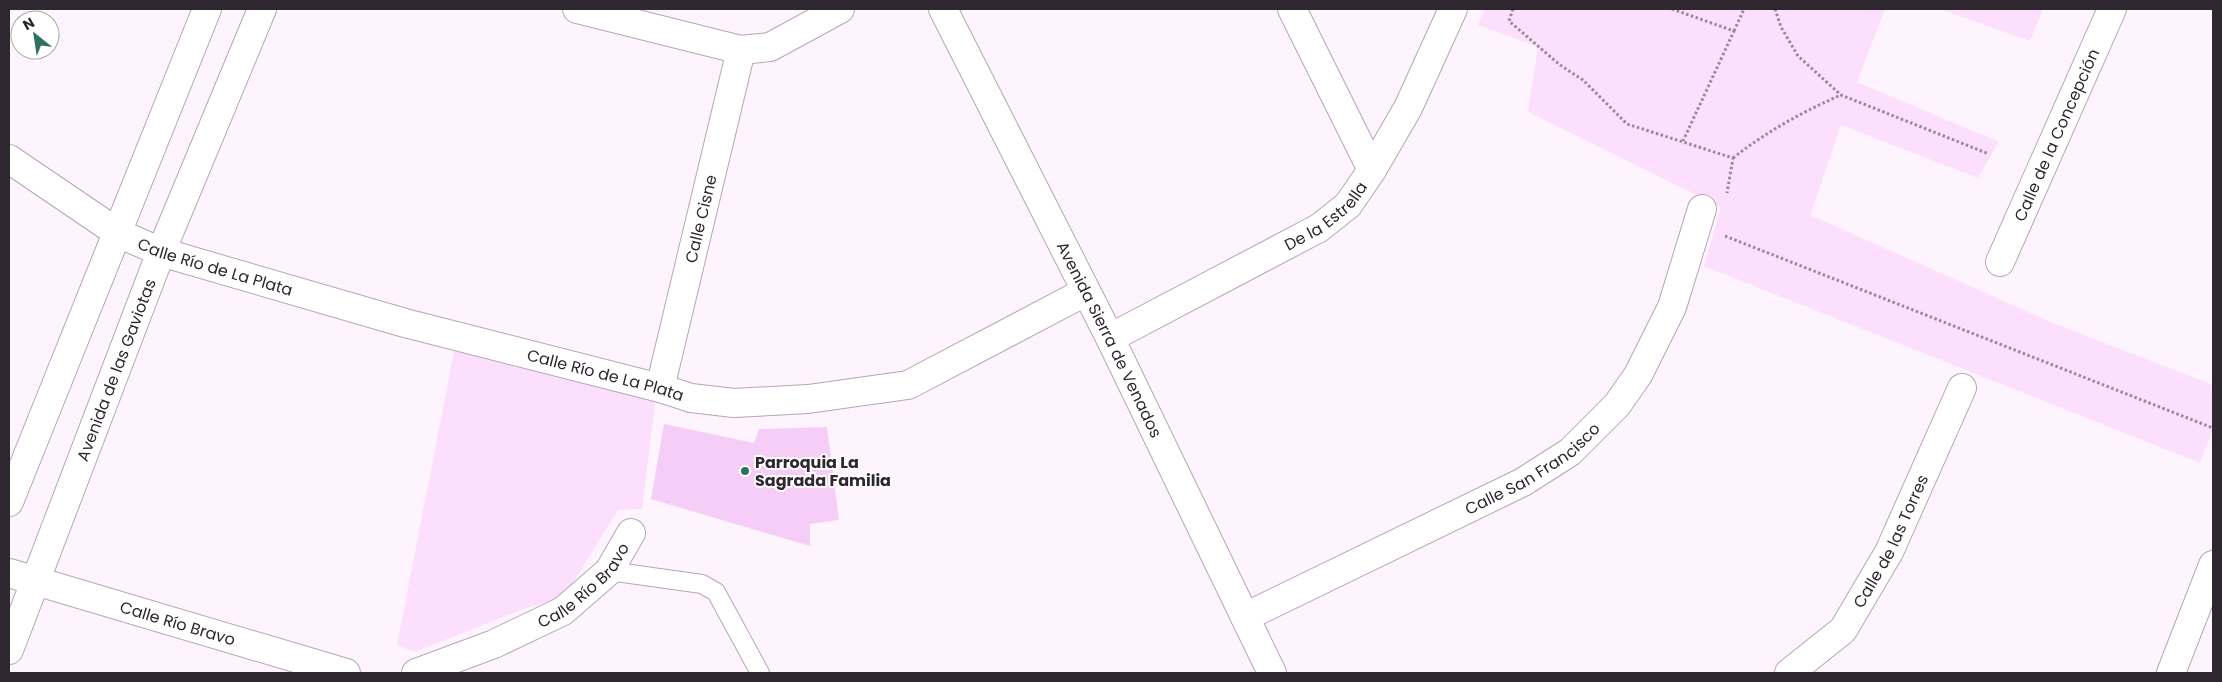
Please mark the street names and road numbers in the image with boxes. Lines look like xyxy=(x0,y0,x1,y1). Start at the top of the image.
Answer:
street label: Calle de la Concepción xyxy=(2008,45,2105,225)
street label: Calle Cisne xyxy=(679,172,723,265)
street label: De la Estrella xyxy=(1280,177,1373,256)
street label: Calle Río de La Plata xyxy=(134,232,295,302)
street label: Avenida Sierra de Venados xyxy=(1051,237,1167,442)
street label: Avenida de las Gaviotas xyxy=(71,275,162,465)
street label: Calle Río de La Plata xyxy=(525,344,687,407)
street label: Calle San Francisco xyxy=(1461,418,1605,521)
street label: Calle de las Torres xyxy=(1848,471,1934,612)
street label: Calle Río Bravo xyxy=(534,539,635,634)
street label: Calle Río Bravo xyxy=(117,596,238,652)

